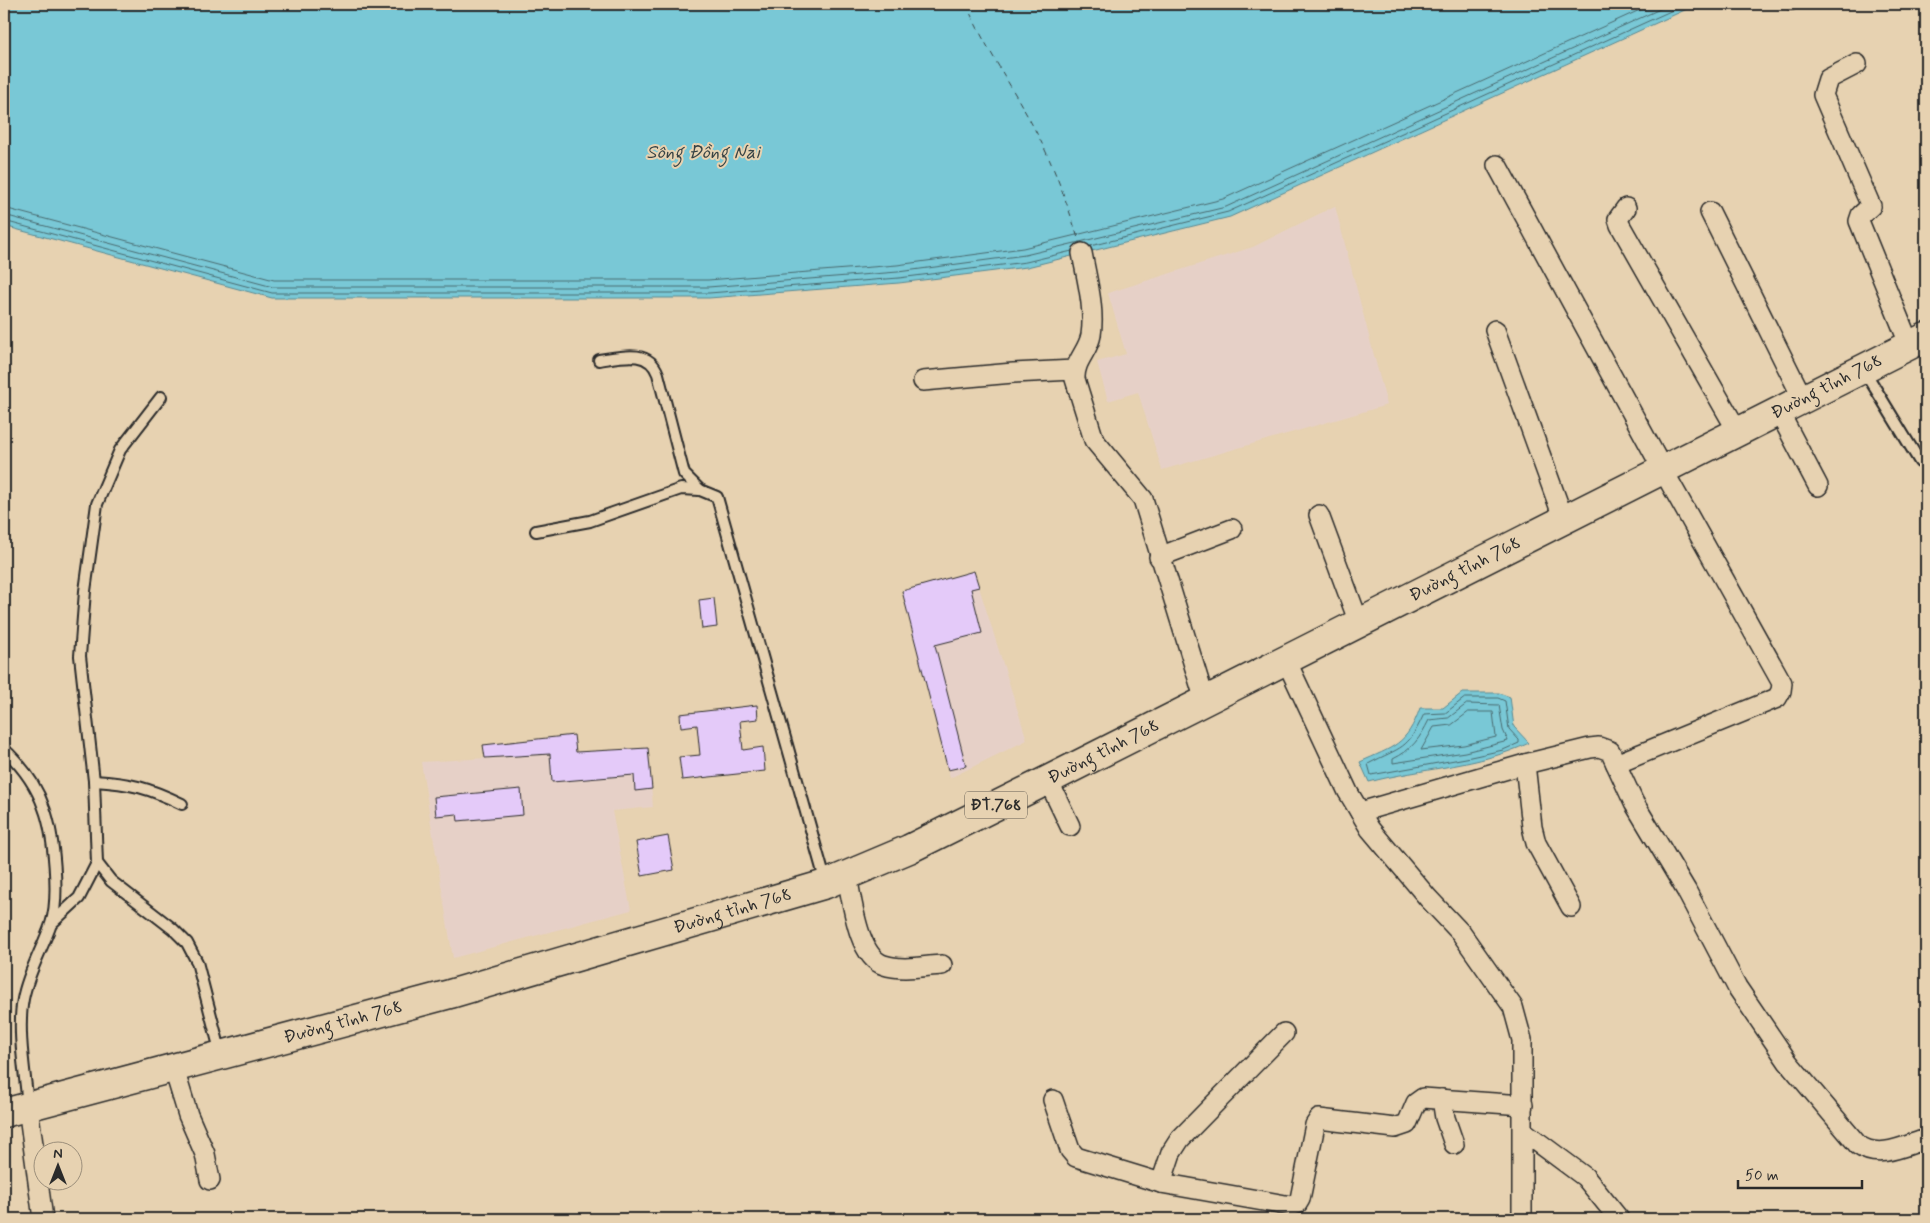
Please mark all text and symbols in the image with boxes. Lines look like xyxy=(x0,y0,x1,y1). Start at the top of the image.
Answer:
water label: Sông Đồng Nai xyxy=(646,140,761,167)
street label: Đường tỉnh 768 xyxy=(1767,349,1887,425)
street label: Đường tỉnh 768 xyxy=(1405,531,1525,608)
street label: Đường tỉnh 768 xyxy=(1044,714,1164,790)
road number: ĐT.768 xyxy=(965,792,1027,818)
street label: Đường tỉnh 768 xyxy=(671,883,794,940)
street label: Đường tỉnh 768 xyxy=(281,995,405,1050)
north arrow xyxy=(32,1140,82,1190)
text: N xyxy=(53,1145,63,1163)
scale bar xyxy=(1738,1158,1861,1190)
text: 50 m xyxy=(1745,1166,1779,1186)

